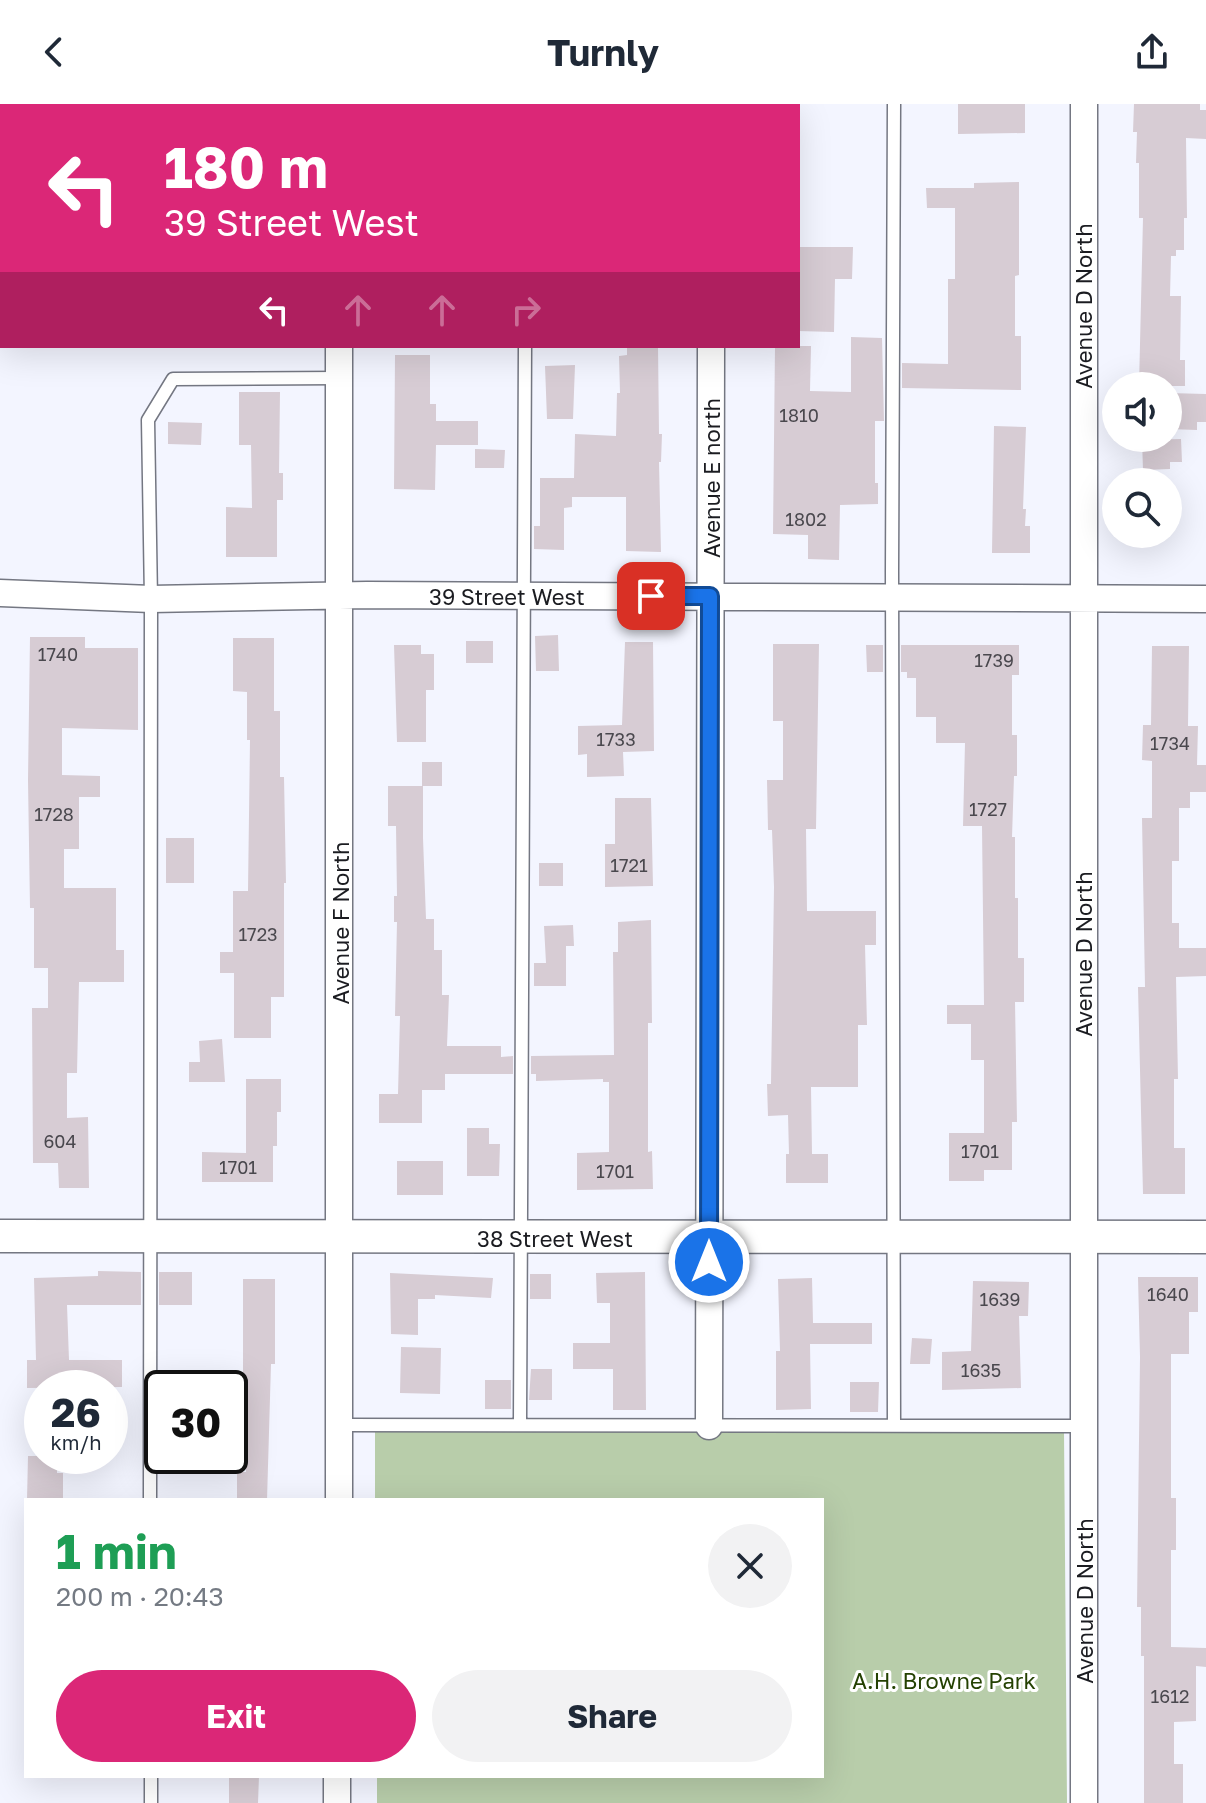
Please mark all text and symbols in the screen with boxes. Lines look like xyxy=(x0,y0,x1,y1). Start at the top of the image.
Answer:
icon: back xyxy=(32,30,76,74)
icon: share xyxy=(1130,30,1174,74)
text: Turnly xyxy=(547,31,659,74)
text: 180 m xyxy=(164,133,328,200)
icon: left xyxy=(32,136,136,240)
text: 39 Street West xyxy=(164,201,419,244)
street label: Avenue D North xyxy=(1070,223,1097,389)
icon: left xyxy=(252,288,296,332)
icon: ahead xyxy=(336,288,380,332)
icon: ahead xyxy=(420,288,464,332)
icon: right xyxy=(504,288,548,332)
map controls xyxy=(1102,372,1182,548)
button: sound xyxy=(1102,372,1182,452)
street label: Avenue E north xyxy=(698,398,725,558)
house number: 1810 xyxy=(779,404,819,426)
button: search xyxy=(1102,468,1182,548)
house number: 1802 xyxy=(785,508,827,530)
pin xyxy=(617,562,685,630)
icon: arrive xyxy=(629,574,673,618)
street label: 39 Street West xyxy=(429,583,585,610)
house number: 1740 xyxy=(38,643,78,665)
house number: 1739 xyxy=(974,649,1014,671)
house number: 1733 xyxy=(596,728,636,750)
house number: 1734 xyxy=(1150,732,1190,754)
house number: 1727 xyxy=(969,798,1007,820)
house number: 1728 xyxy=(34,803,74,825)
street label: Avenue F North xyxy=(327,841,354,1005)
house number: 1721 xyxy=(610,854,648,876)
street label: Avenue D North xyxy=(1070,871,1097,1037)
house number: 1723 xyxy=(238,923,278,945)
house number: 604 xyxy=(43,1130,77,1152)
house number: 1701 xyxy=(961,1140,999,1162)
house number: 1701 xyxy=(219,1156,257,1178)
house number: 1701 xyxy=(596,1160,634,1182)
position arrow xyxy=(667,1220,751,1304)
street label: 38 Street West xyxy=(477,1225,633,1252)
house number: 1640 xyxy=(1147,1283,1189,1305)
house number: 1639 xyxy=(979,1288,1021,1310)
house number: 1635 xyxy=(961,1359,1001,1381)
speed limit sign: 30 xyxy=(144,1370,248,1474)
text: 26 xyxy=(51,1388,101,1436)
text: km/h xyxy=(51,1430,101,1454)
street label: Avenue D North xyxy=(1071,1518,1098,1684)
text: 1 min xyxy=(56,1522,177,1580)
button: close xyxy=(708,1524,792,1608)
text: 200 m · 20:43 xyxy=(56,1581,224,1612)
park label: A.H. Browne Park xyxy=(852,1667,1036,1694)
button: Exit xyxy=(56,1670,416,1762)
button: Share xyxy=(432,1670,792,1762)
house number: 1612 xyxy=(1151,1685,1189,1707)

